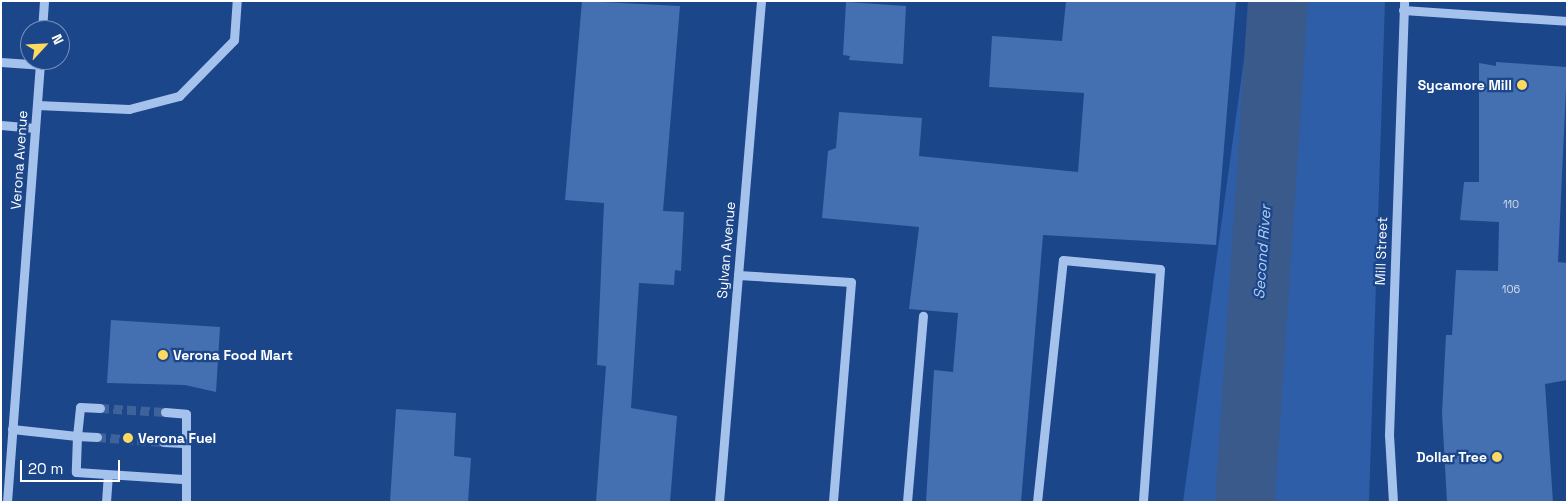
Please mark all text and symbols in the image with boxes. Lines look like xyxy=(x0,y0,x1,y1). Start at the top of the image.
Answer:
north arrow xyxy=(20,20,70,70)
text: N xyxy=(48,31,68,47)
place label: Sycamore Mill xyxy=(1418,77,1512,93)
marker: Sycamore Mill xyxy=(1516,79,1528,91)
street label: Verona Avenue xyxy=(7,110,31,210)
house number: 110 xyxy=(1503,197,1519,211)
street label: Sylvan Avenue xyxy=(713,201,739,299)
water label: Second River xyxy=(1250,204,1274,300)
street label: Mill Street xyxy=(1371,216,1391,286)
house number: 106 xyxy=(1502,282,1520,296)
place label: Verona Food Mart xyxy=(173,347,293,363)
marker: Verona Food Mart xyxy=(157,349,169,361)
place label: Verona Fuel xyxy=(138,430,216,446)
marker: Verona Fuel xyxy=(122,432,134,444)
place label: Dollar Tree xyxy=(1416,449,1487,465)
scale bar xyxy=(22,450,122,482)
marker: Dollar Tree xyxy=(1491,451,1503,463)
text: 20 m xyxy=(28,459,63,478)

